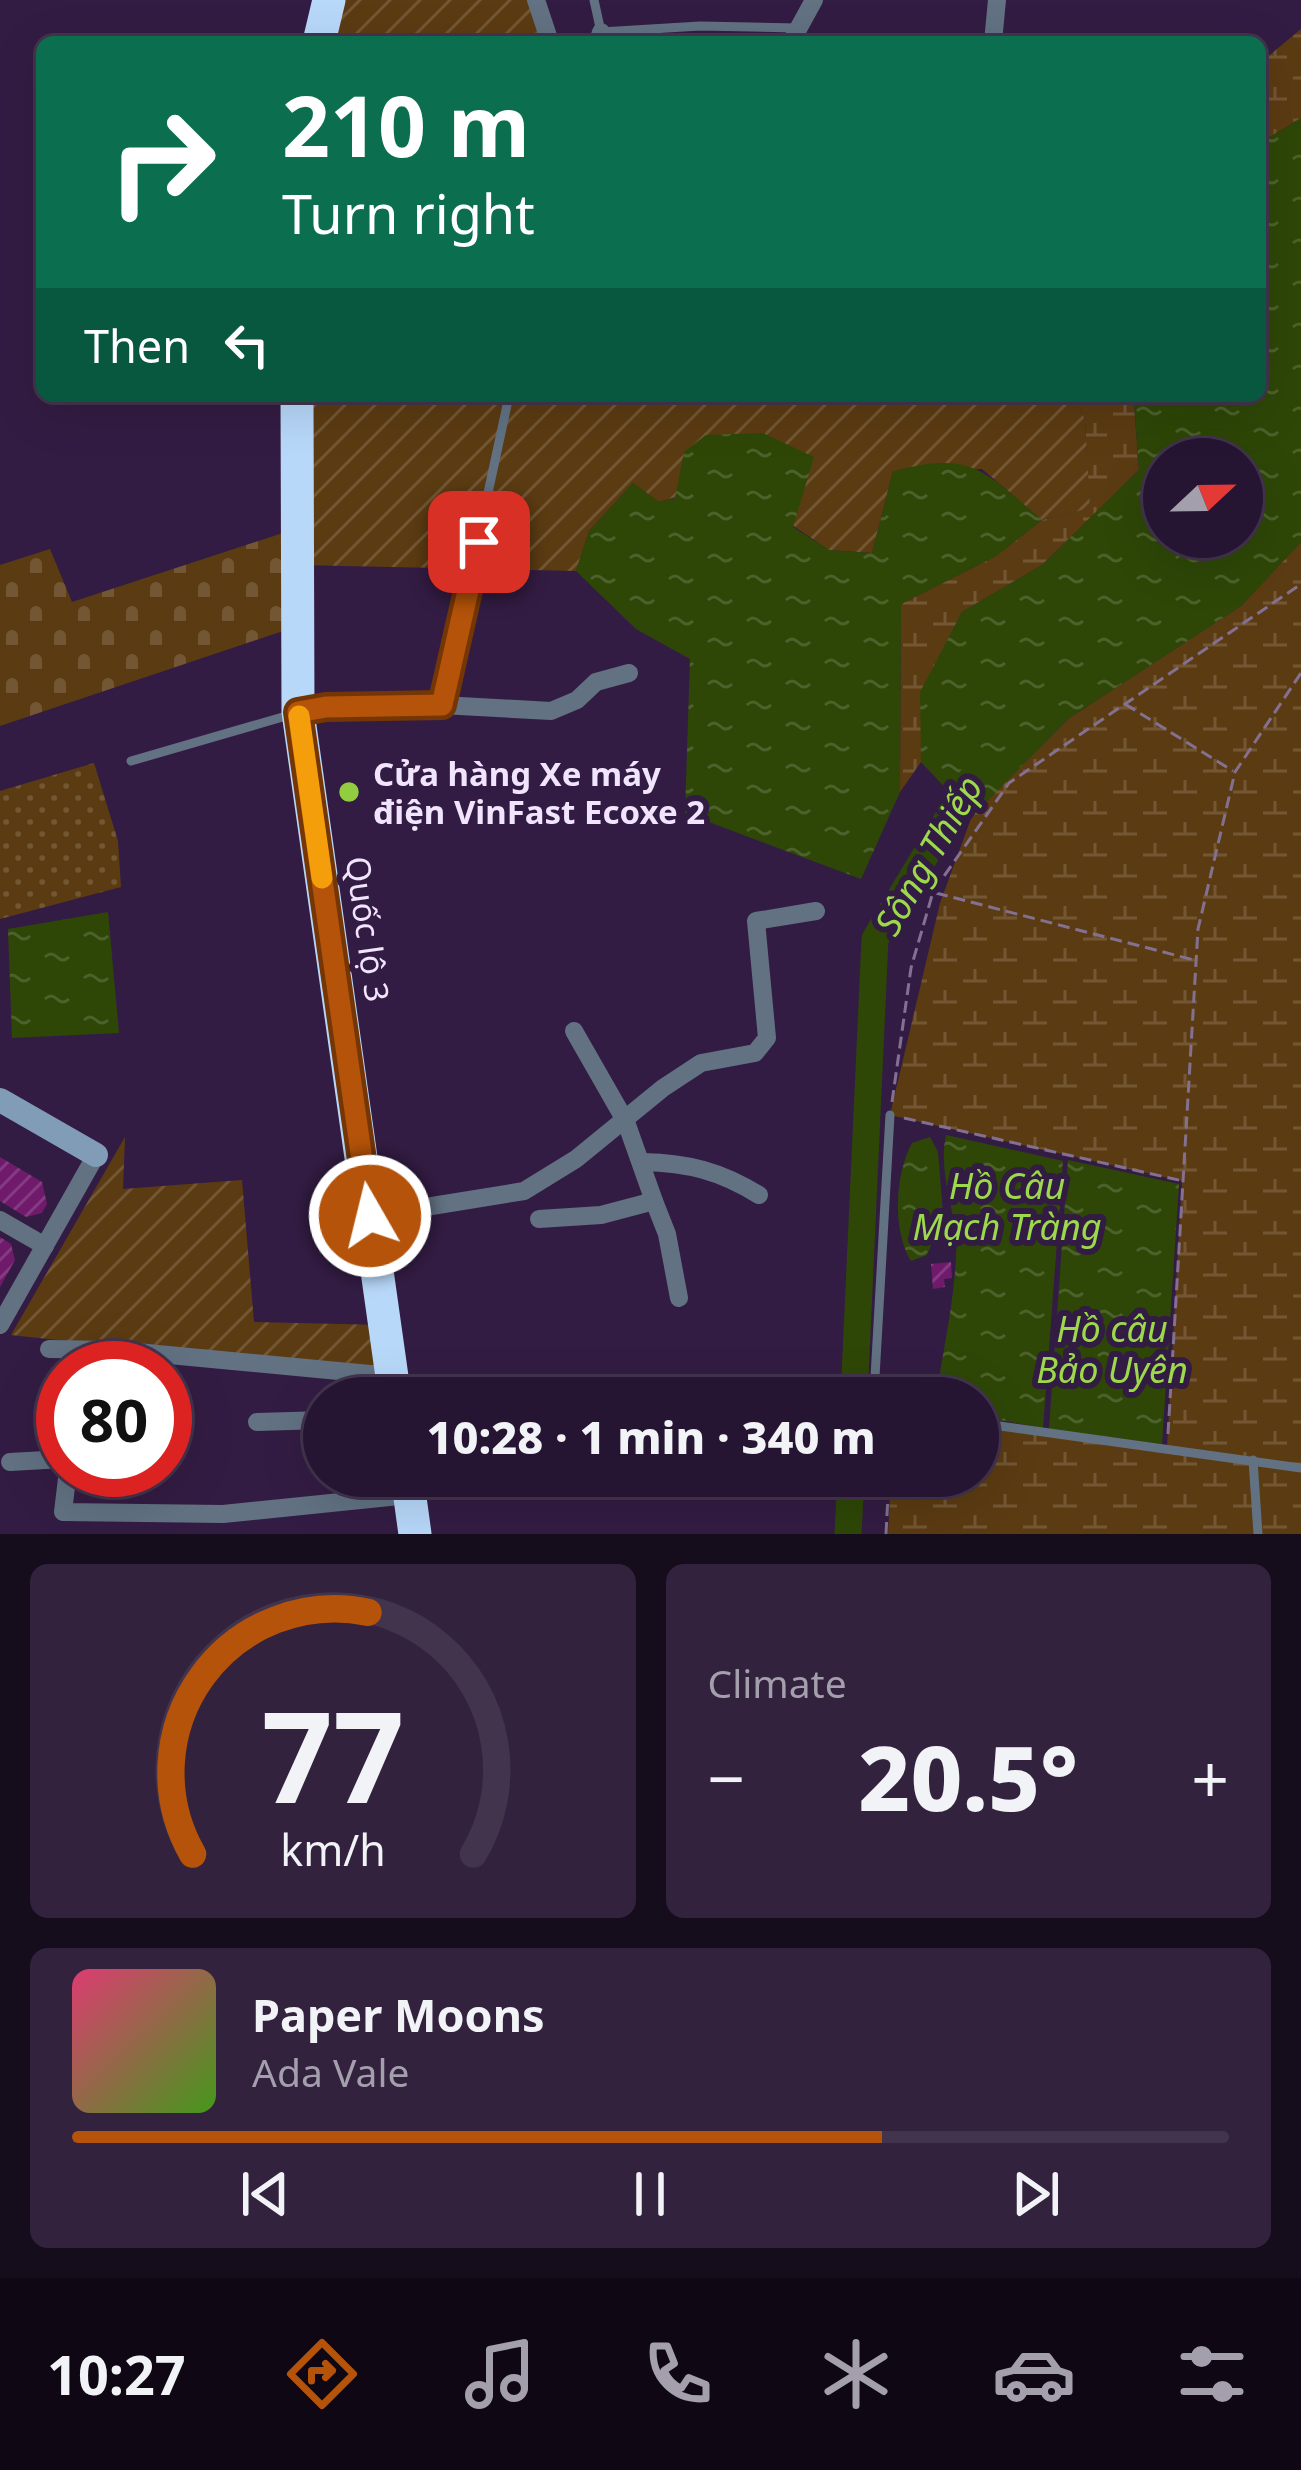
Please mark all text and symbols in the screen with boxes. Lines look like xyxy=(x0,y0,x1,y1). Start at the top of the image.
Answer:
text: 210 m xyxy=(282,67,530,182)
icon: right xyxy=(84,84,240,240)
text: Turn right xyxy=(282,176,535,250)
icon: left xyxy=(214,312,280,378)
text: Then xyxy=(84,315,190,376)
north arrow xyxy=(1143,438,1263,558)
map controls xyxy=(1143,438,1263,558)
pin xyxy=(428,491,530,593)
icon: arrive xyxy=(446,509,512,575)
place label: Cửa hàng Xe máy điện VinFast Ecoxe 2 xyxy=(373,751,705,834)
water label: Sông Thiếp xyxy=(863,766,993,944)
marker: Cửa hàng Xe máy điện VinFast Ecoxe 2 xyxy=(336,779,362,805)
street label: Quốc lộ 3 xyxy=(336,853,400,1005)
position arrow xyxy=(307,1153,433,1279)
water label: Hồ Câu Mạch Tràng xyxy=(912,1161,1102,1251)
water label: Hồ câu Bảo Uyên xyxy=(1036,1304,1188,1394)
speed limit sign: 80 xyxy=(36,1341,192,1497)
text: 10:28 · 1 min · 340 m xyxy=(426,1406,876,1467)
text: Climate xyxy=(708,1656,847,1709)
text: 77 xyxy=(261,1670,404,1840)
text: 20.5° xyxy=(858,1715,1078,1837)
text: − xyxy=(708,1732,745,1822)
text: + xyxy=(1191,1732,1229,1822)
text: km/h xyxy=(280,1820,385,1879)
text: Paper Moons xyxy=(252,1984,545,2045)
text: Ada Vale xyxy=(252,2045,409,2098)
icon: previous xyxy=(232,2161,298,2227)
icon: pause xyxy=(617,2161,683,2227)
icon: next xyxy=(1003,2161,1069,2227)
icon: directions xyxy=(280,2332,364,2416)
icon: music xyxy=(458,2332,542,2416)
icon: phone xyxy=(636,2332,720,2416)
icon: climate xyxy=(814,2332,898,2416)
icon: car xyxy=(992,2332,1076,2416)
icon: filters xyxy=(1170,2332,1254,2416)
text: 10:27 xyxy=(47,2337,186,2411)

